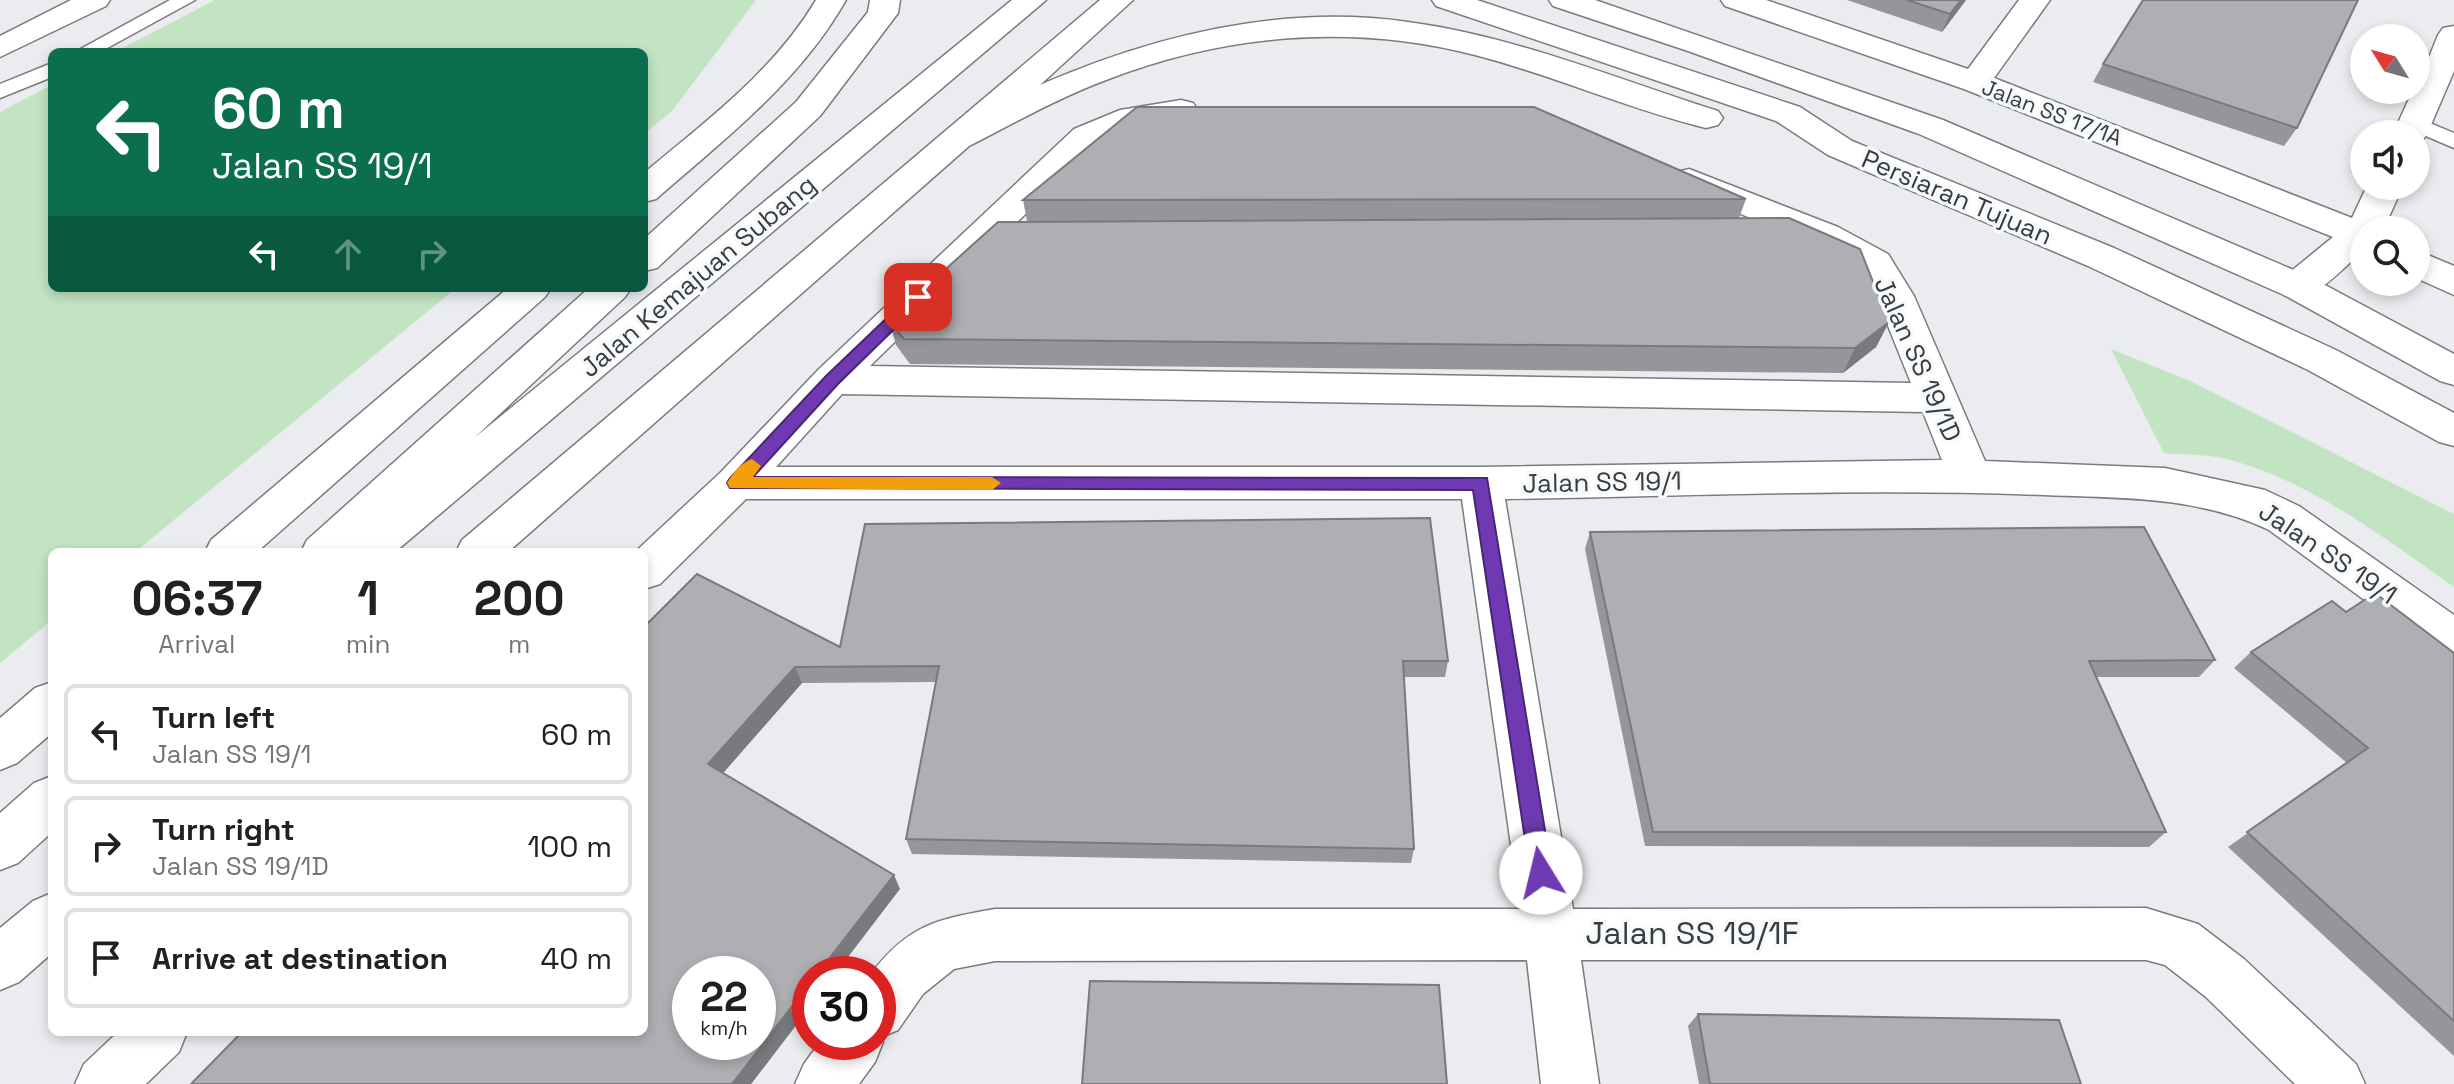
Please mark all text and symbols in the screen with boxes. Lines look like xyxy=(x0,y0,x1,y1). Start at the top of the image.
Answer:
north arrow xyxy=(2350,24,2430,104)
map controls xyxy=(2350,24,2430,296)
street label: Jalan SS 17/1A xyxy=(1978,72,2126,152)
text: 60 m xyxy=(212,73,345,144)
icon: left xyxy=(80,80,184,184)
button: sound xyxy=(2350,120,2430,200)
street label: Persiaran Tujuan xyxy=(1857,142,2057,252)
text: Jalan SS 19/1 xyxy=(212,143,433,189)
street label: Jalan Kemajuan Subang xyxy=(573,167,823,385)
button: search xyxy=(2350,216,2430,296)
icon: left xyxy=(242,232,286,276)
icon: ahead xyxy=(326,232,370,276)
icon: right xyxy=(410,232,454,276)
pin xyxy=(884,263,952,331)
street label: Jalan SS 19/1D xyxy=(1867,271,1969,447)
icon: arrive xyxy=(896,275,940,319)
street label: Jalan SS 19/1 xyxy=(1522,464,1682,500)
street label: Jalan SS 19/1 xyxy=(2252,494,2404,612)
text: 06:37 xyxy=(131,568,262,629)
text: 1 xyxy=(357,568,379,629)
text: 200 xyxy=(474,568,565,629)
text: Arrival xyxy=(158,627,236,661)
text: min xyxy=(346,627,390,661)
text: m xyxy=(508,627,530,661)
text: Turn left xyxy=(152,698,275,737)
icon: left xyxy=(84,712,128,756)
text: 60 m xyxy=(541,715,612,754)
text: Jalan SS 19/1 xyxy=(152,737,311,771)
text: Turn right xyxy=(152,810,295,849)
icon: right xyxy=(84,824,128,868)
text: 100 m xyxy=(527,827,612,866)
position arrow xyxy=(1499,831,1583,915)
text: Jalan SS 19/1D xyxy=(152,849,329,883)
street label: Jalan SS 19/1F xyxy=(1585,913,1799,953)
icon: arrive xyxy=(84,936,128,980)
text: Arrive at destination xyxy=(152,939,448,978)
text: 40 m xyxy=(541,939,612,978)
speed limit sign: 30 xyxy=(792,956,896,1060)
text: 22 xyxy=(700,972,748,1023)
text: km/h xyxy=(700,1015,748,1041)

